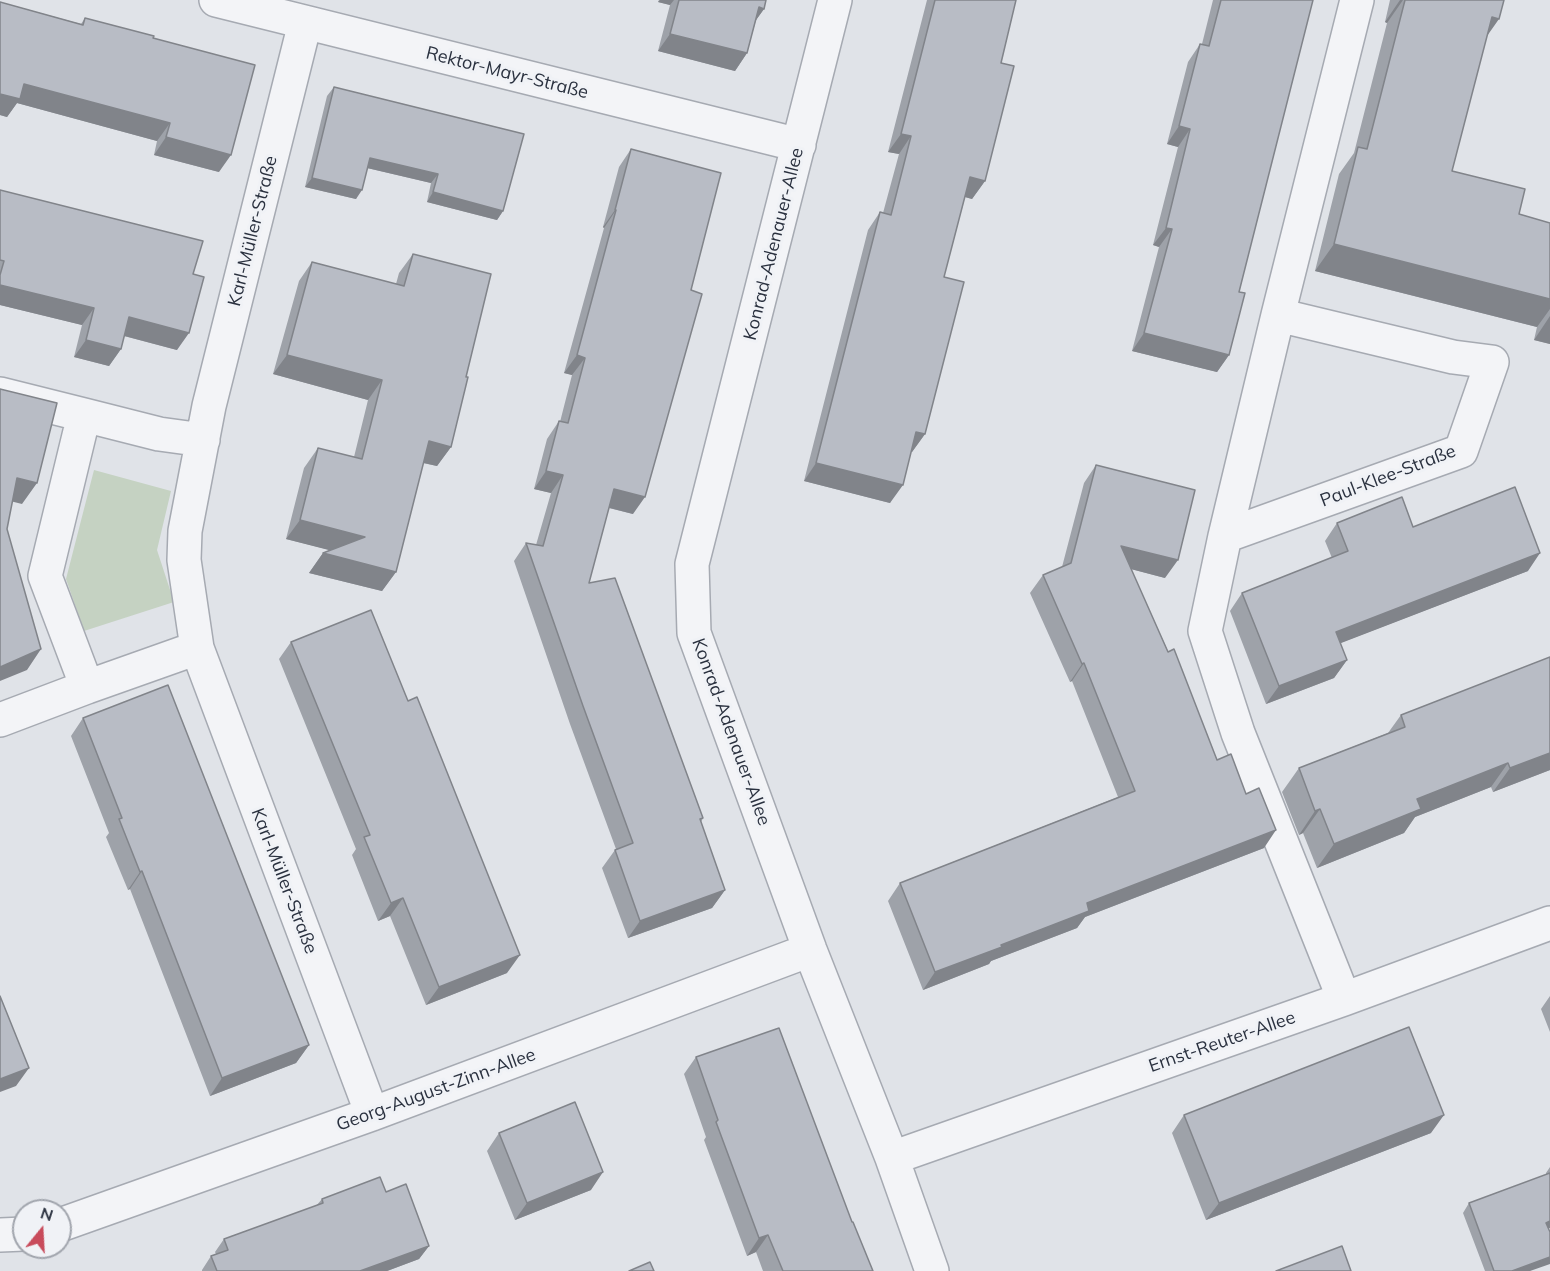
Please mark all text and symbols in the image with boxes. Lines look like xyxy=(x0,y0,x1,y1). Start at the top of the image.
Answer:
street label: Rektor-Mayr-Straße xyxy=(424,42,590,104)
street label: Konrad-Adenauer-Allee xyxy=(740,146,808,342)
street label: Karl-Müller-Straße xyxy=(224,154,282,308)
street label: Paul-Klee-Straße xyxy=(1317,440,1459,512)
street label: Konrad-Adenauer-Allee xyxy=(687,635,775,829)
street label: Karl-Müller-Straße xyxy=(246,805,322,957)
street label: Ernst-Reuter-Allee xyxy=(1146,1007,1298,1077)
street label: Georg-August-Zinn-Allee xyxy=(334,1044,538,1136)
north arrow xyxy=(12,1199,72,1259)
text: N xyxy=(38,1202,56,1225)

